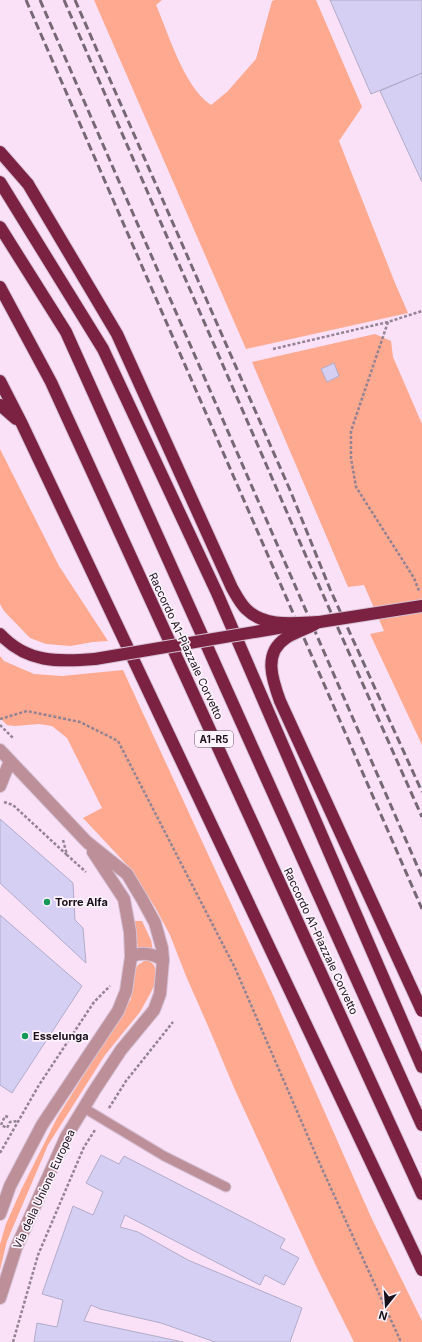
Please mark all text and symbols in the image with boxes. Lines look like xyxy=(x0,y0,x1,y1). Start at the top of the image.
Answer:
street label: Raccordo A1-Piazzale Corvetto xyxy=(146,570,226,722)
road number: A1-R5 xyxy=(195,731,233,747)
street label: Raccordo A1-Piazzale Corvetto xyxy=(281,865,361,1017)
place label: Torre Alfa xyxy=(55,895,108,909)
marker: Torre Alfa xyxy=(42,897,52,907)
place label: Esselunga xyxy=(33,1029,89,1043)
marker: Esselunga xyxy=(20,1031,30,1041)
street label: Via della Unione Europea xyxy=(10,1127,78,1251)
north arrow xyxy=(366,1286,406,1326)
text: N xyxy=(377,1308,389,1323)

